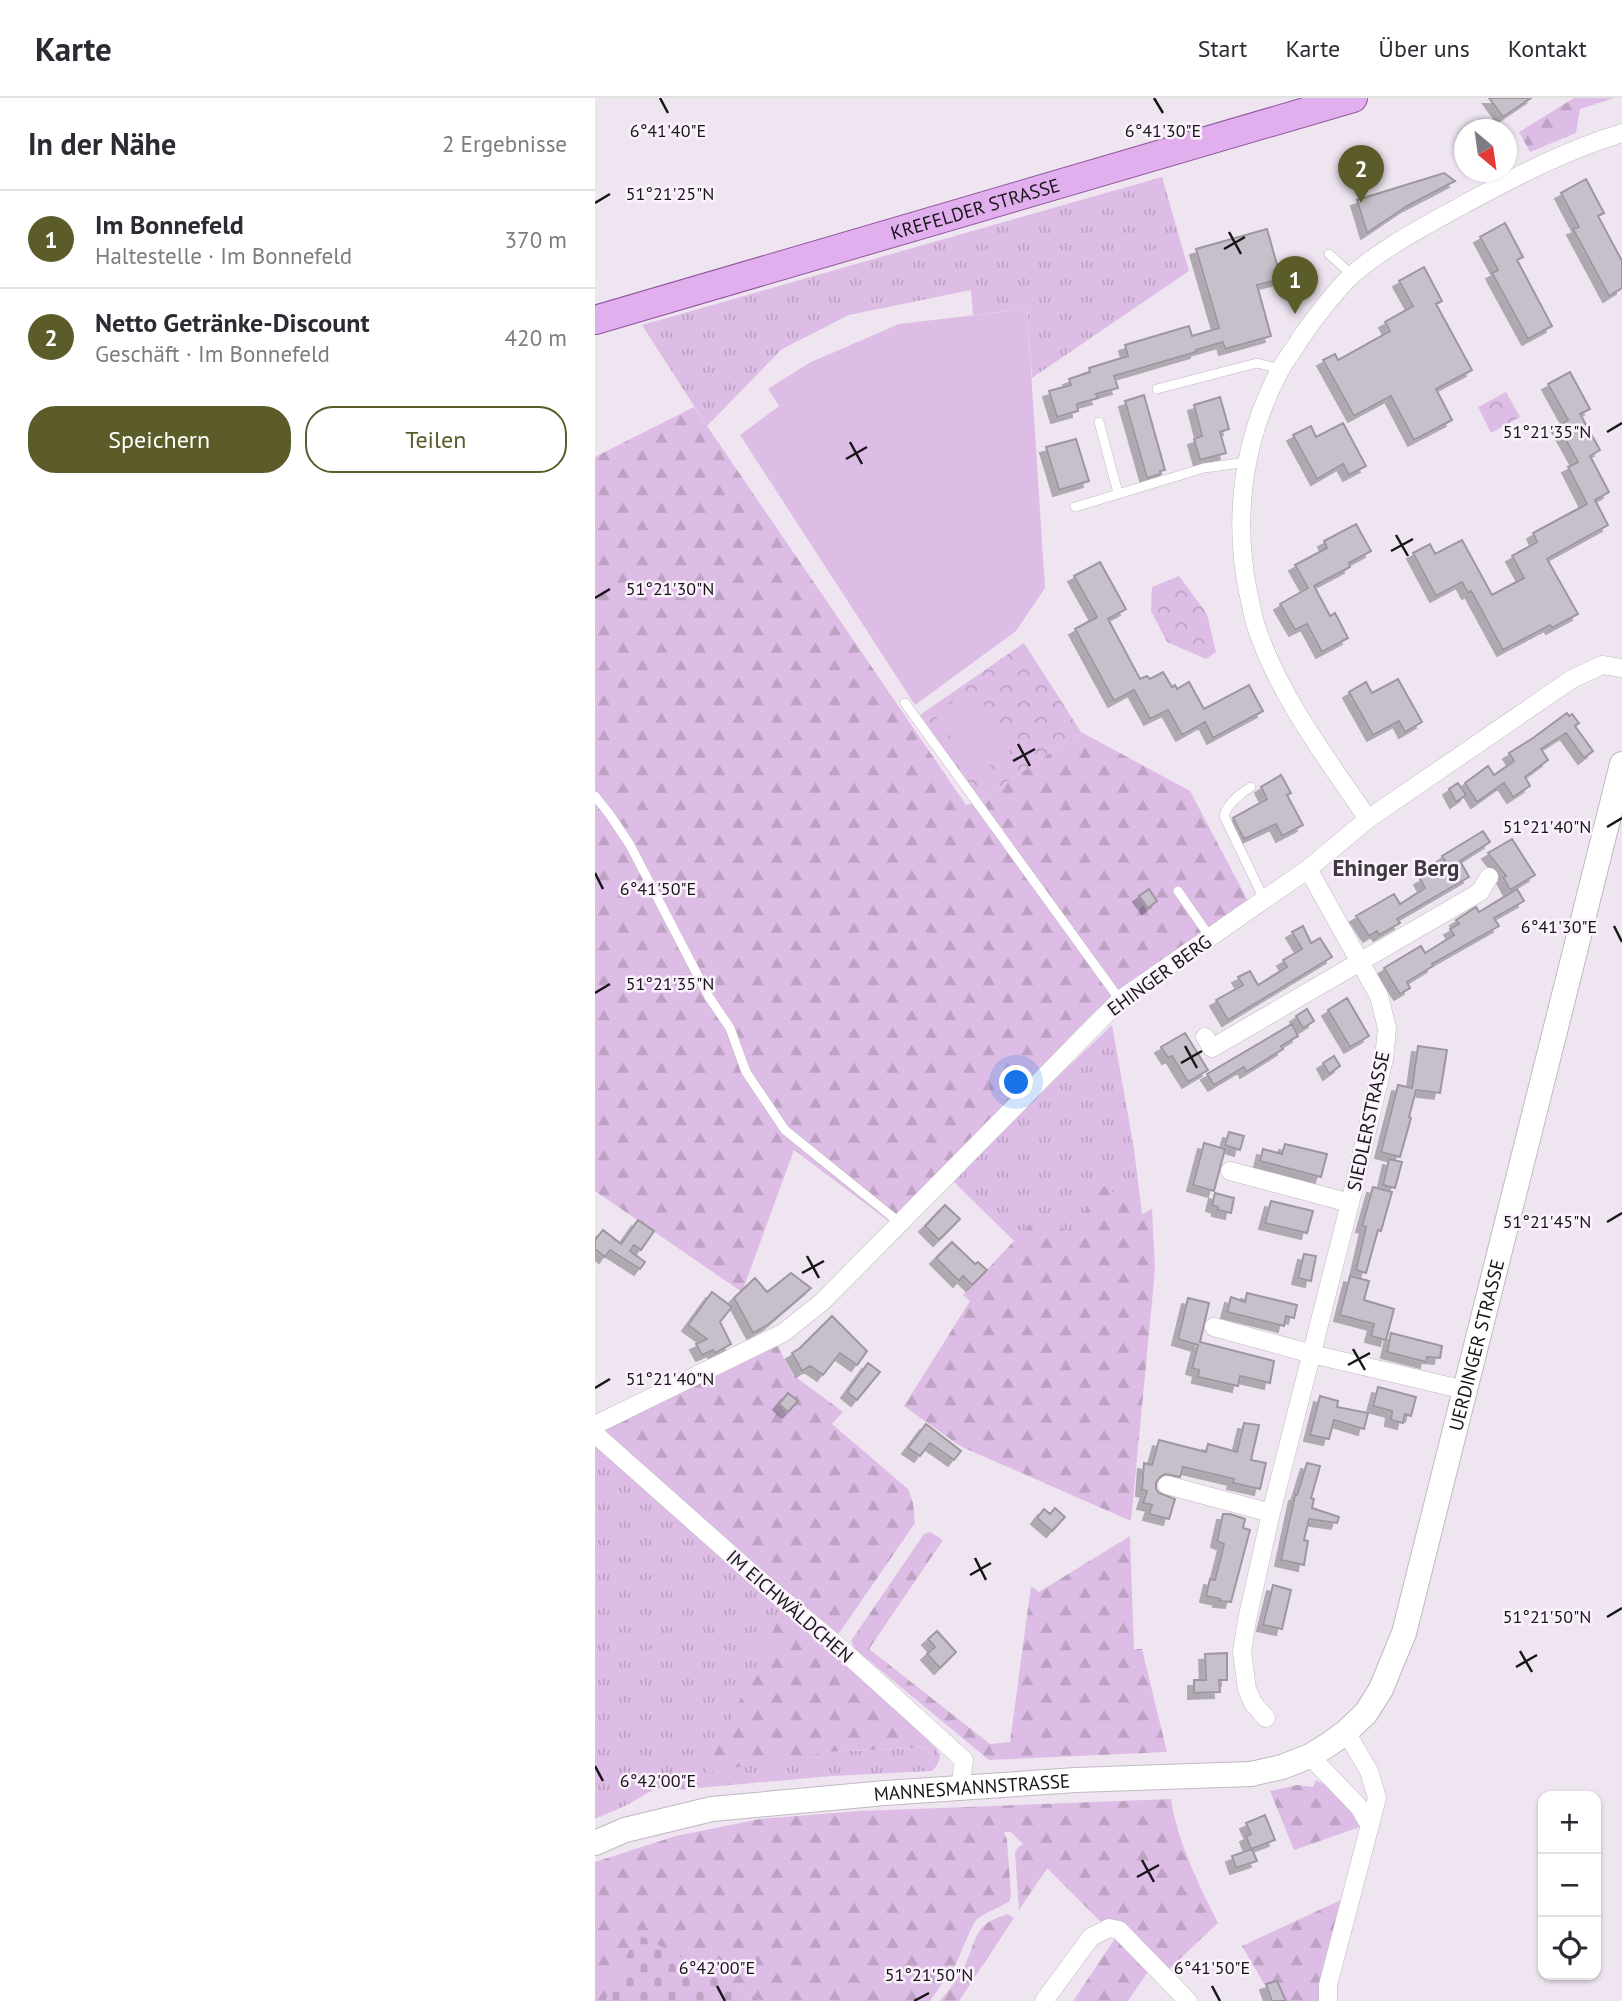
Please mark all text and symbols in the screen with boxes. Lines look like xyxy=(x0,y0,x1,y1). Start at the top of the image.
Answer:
text: Karte xyxy=(35,27,112,70)
text: Start xyxy=(1198,33,1247,64)
text: Karte xyxy=(1285,33,1340,64)
text: Über uns xyxy=(1378,33,1470,64)
text: Kontakt xyxy=(1508,33,1587,64)
text: 6°41'40"E xyxy=(630,119,706,142)
text: 6°41'30"E xyxy=(1125,119,1201,142)
north arrow xyxy=(1454,119,1517,182)
text: In der Nähe xyxy=(28,124,176,163)
text: 2 Ergebnisse xyxy=(442,129,567,158)
pin: 2 xyxy=(1338,145,1384,203)
street label: KREFELDER STRASSE xyxy=(888,173,1062,245)
text: 51°21'25"N xyxy=(626,182,714,205)
text: Im Bonnefeld xyxy=(95,208,244,241)
text: 1 xyxy=(44,225,58,254)
text: 370 m xyxy=(505,225,567,254)
text: Haltestelle · Im Bonnefeld xyxy=(95,241,352,270)
pin: 1 xyxy=(1272,256,1318,314)
text: Netto Getränke-Discount xyxy=(95,306,369,339)
text: 2 xyxy=(44,323,58,352)
text: 420 m xyxy=(505,323,567,352)
text: Geschäft · Im Bonnefeld xyxy=(95,339,330,368)
button: Speichern xyxy=(28,406,291,473)
button: Teilen xyxy=(305,406,567,473)
text: 51°21'35"N xyxy=(1503,420,1591,443)
text: 51°21'30"N xyxy=(626,577,714,600)
text: 51°21'40"N xyxy=(1503,815,1591,838)
district label: Ehinger Berg xyxy=(1333,853,1459,882)
text: 6°41'50"E xyxy=(620,877,696,900)
text: 6°41'30"E xyxy=(1521,915,1597,938)
street label: EHINGER BERG xyxy=(1102,929,1216,1021)
text: 51°21'35"N xyxy=(626,972,714,995)
street label: SIEDLERSTRASSE xyxy=(1341,1049,1395,1193)
your location xyxy=(999,1065,1033,1099)
text: 51°21'45"N xyxy=(1503,1210,1591,1233)
street label: UERDINGER STRASSE xyxy=(1443,1257,1509,1433)
text: 51°21'40"N xyxy=(626,1367,714,1390)
street label: IM EICHWÄLDCHEN xyxy=(722,1544,858,1668)
text: 51°21'50"N xyxy=(1503,1605,1591,1628)
street label: MANNESMANNSTRASSE xyxy=(873,1768,1071,1806)
text: 6°42'00"E xyxy=(620,1769,696,1792)
map controls xyxy=(1538,1791,1601,1980)
button: + xyxy=(1538,1791,1601,1854)
button: − xyxy=(1538,1854,1601,1917)
button: locate xyxy=(1538,1917,1601,1980)
text: 6°42'00"E xyxy=(679,1956,755,1979)
text: 6°41'50"E xyxy=(1174,1956,1250,1979)
text: 51°21'50"N xyxy=(885,1963,973,1986)

